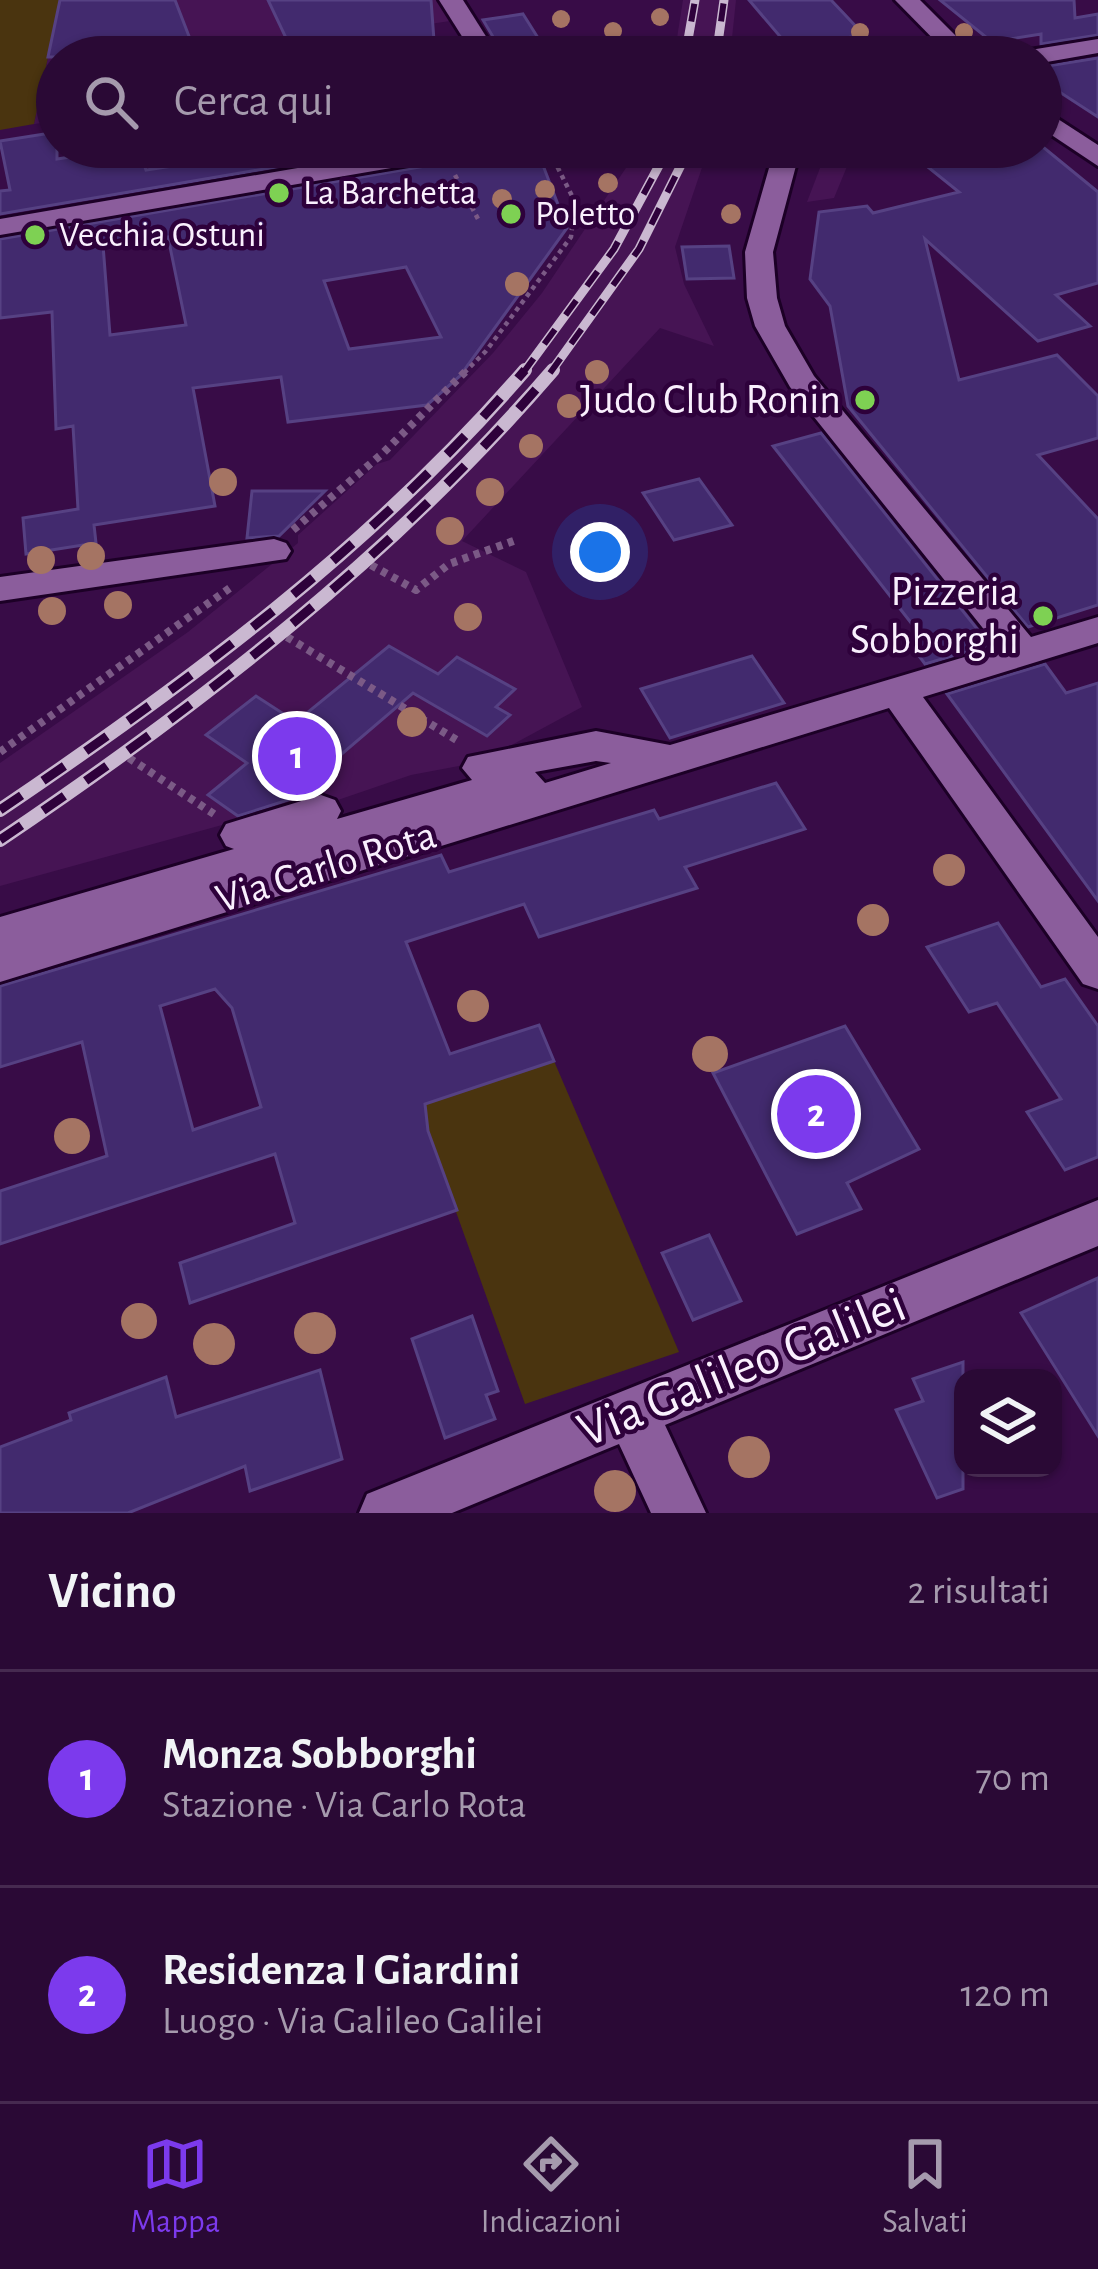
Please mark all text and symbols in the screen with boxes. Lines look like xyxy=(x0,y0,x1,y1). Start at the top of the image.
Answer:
search box xyxy=(36,36,1062,168)
icon: search xyxy=(78,69,144,135)
text: Cerca qui xyxy=(174,79,334,124)
place label: La Barchetta xyxy=(303,175,477,211)
marker: La Barchetta xyxy=(266,180,292,206)
place label: Poletto xyxy=(535,196,636,232)
marker: Poletto xyxy=(498,201,524,227)
place label: Vecchia Ostuni xyxy=(59,217,265,253)
marker: Vecchia Ostuni xyxy=(22,222,48,248)
place label: Judo Club Ronin xyxy=(580,379,841,421)
marker: Judo Club Ronin xyxy=(852,387,878,413)
your location xyxy=(570,522,630,582)
place label: Pizzeria Sobborghi xyxy=(850,571,1019,661)
marker: Pizzeria Sobborghi xyxy=(1030,603,1056,629)
pin: 1 xyxy=(258,711,336,801)
street label: Via Carlo Rota xyxy=(211,814,441,920)
pin: 2 xyxy=(777,1069,855,1159)
street label: Via Galileo Galilei xyxy=(571,1279,913,1457)
map controls xyxy=(954,1369,1062,1477)
button: layers xyxy=(954,1369,1062,1477)
text: Vicino xyxy=(48,1566,176,1617)
text: 2 risultati xyxy=(907,1572,1050,1611)
text: Monza Sobborghi xyxy=(162,1732,477,1777)
text: 1 xyxy=(80,1759,94,1798)
text: 70 m xyxy=(976,1759,1050,1798)
text: Stazione · Via Carlo Rota xyxy=(162,1786,527,1825)
text: Residenza I Giardini xyxy=(162,1948,520,1993)
text: 2 xyxy=(78,1975,96,2014)
text: 120 m xyxy=(961,1975,1050,2014)
text: Luogo · Via Galileo Galilei xyxy=(162,2002,543,2041)
tab: Mappa xyxy=(130,2131,220,2243)
tab: Indicazioni xyxy=(481,2131,622,2243)
tab: Salvati xyxy=(882,2131,968,2243)

